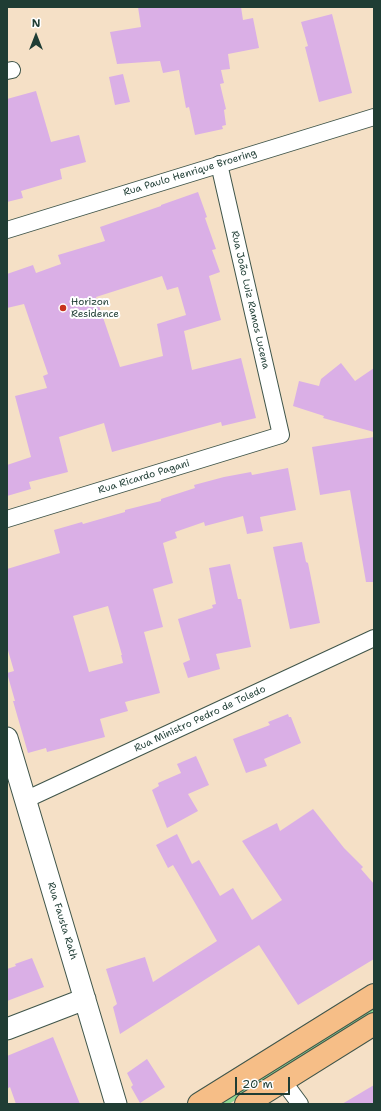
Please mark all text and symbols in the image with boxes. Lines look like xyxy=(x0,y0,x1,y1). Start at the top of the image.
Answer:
north arrow xyxy=(16,16,56,56)
text: N xyxy=(32,16,40,31)
street label: Rua Paulo Henrique Broering xyxy=(122,147,258,199)
street label: Rua João Luiz Ramos Lucena xyxy=(228,230,272,370)
place label: Horizon Residence xyxy=(71,296,119,320)
marker: Horizon Residence xyxy=(58,303,68,313)
street label: Rua Ricardo Pagani xyxy=(97,457,191,497)
street label: Rua Ministro Pedro de Toledo xyxy=(132,683,268,755)
street label: Rua Fausta Rath xyxy=(44,881,80,961)
scale bar xyxy=(237,1069,292,1095)
text: 20 m xyxy=(242,1076,273,1092)

